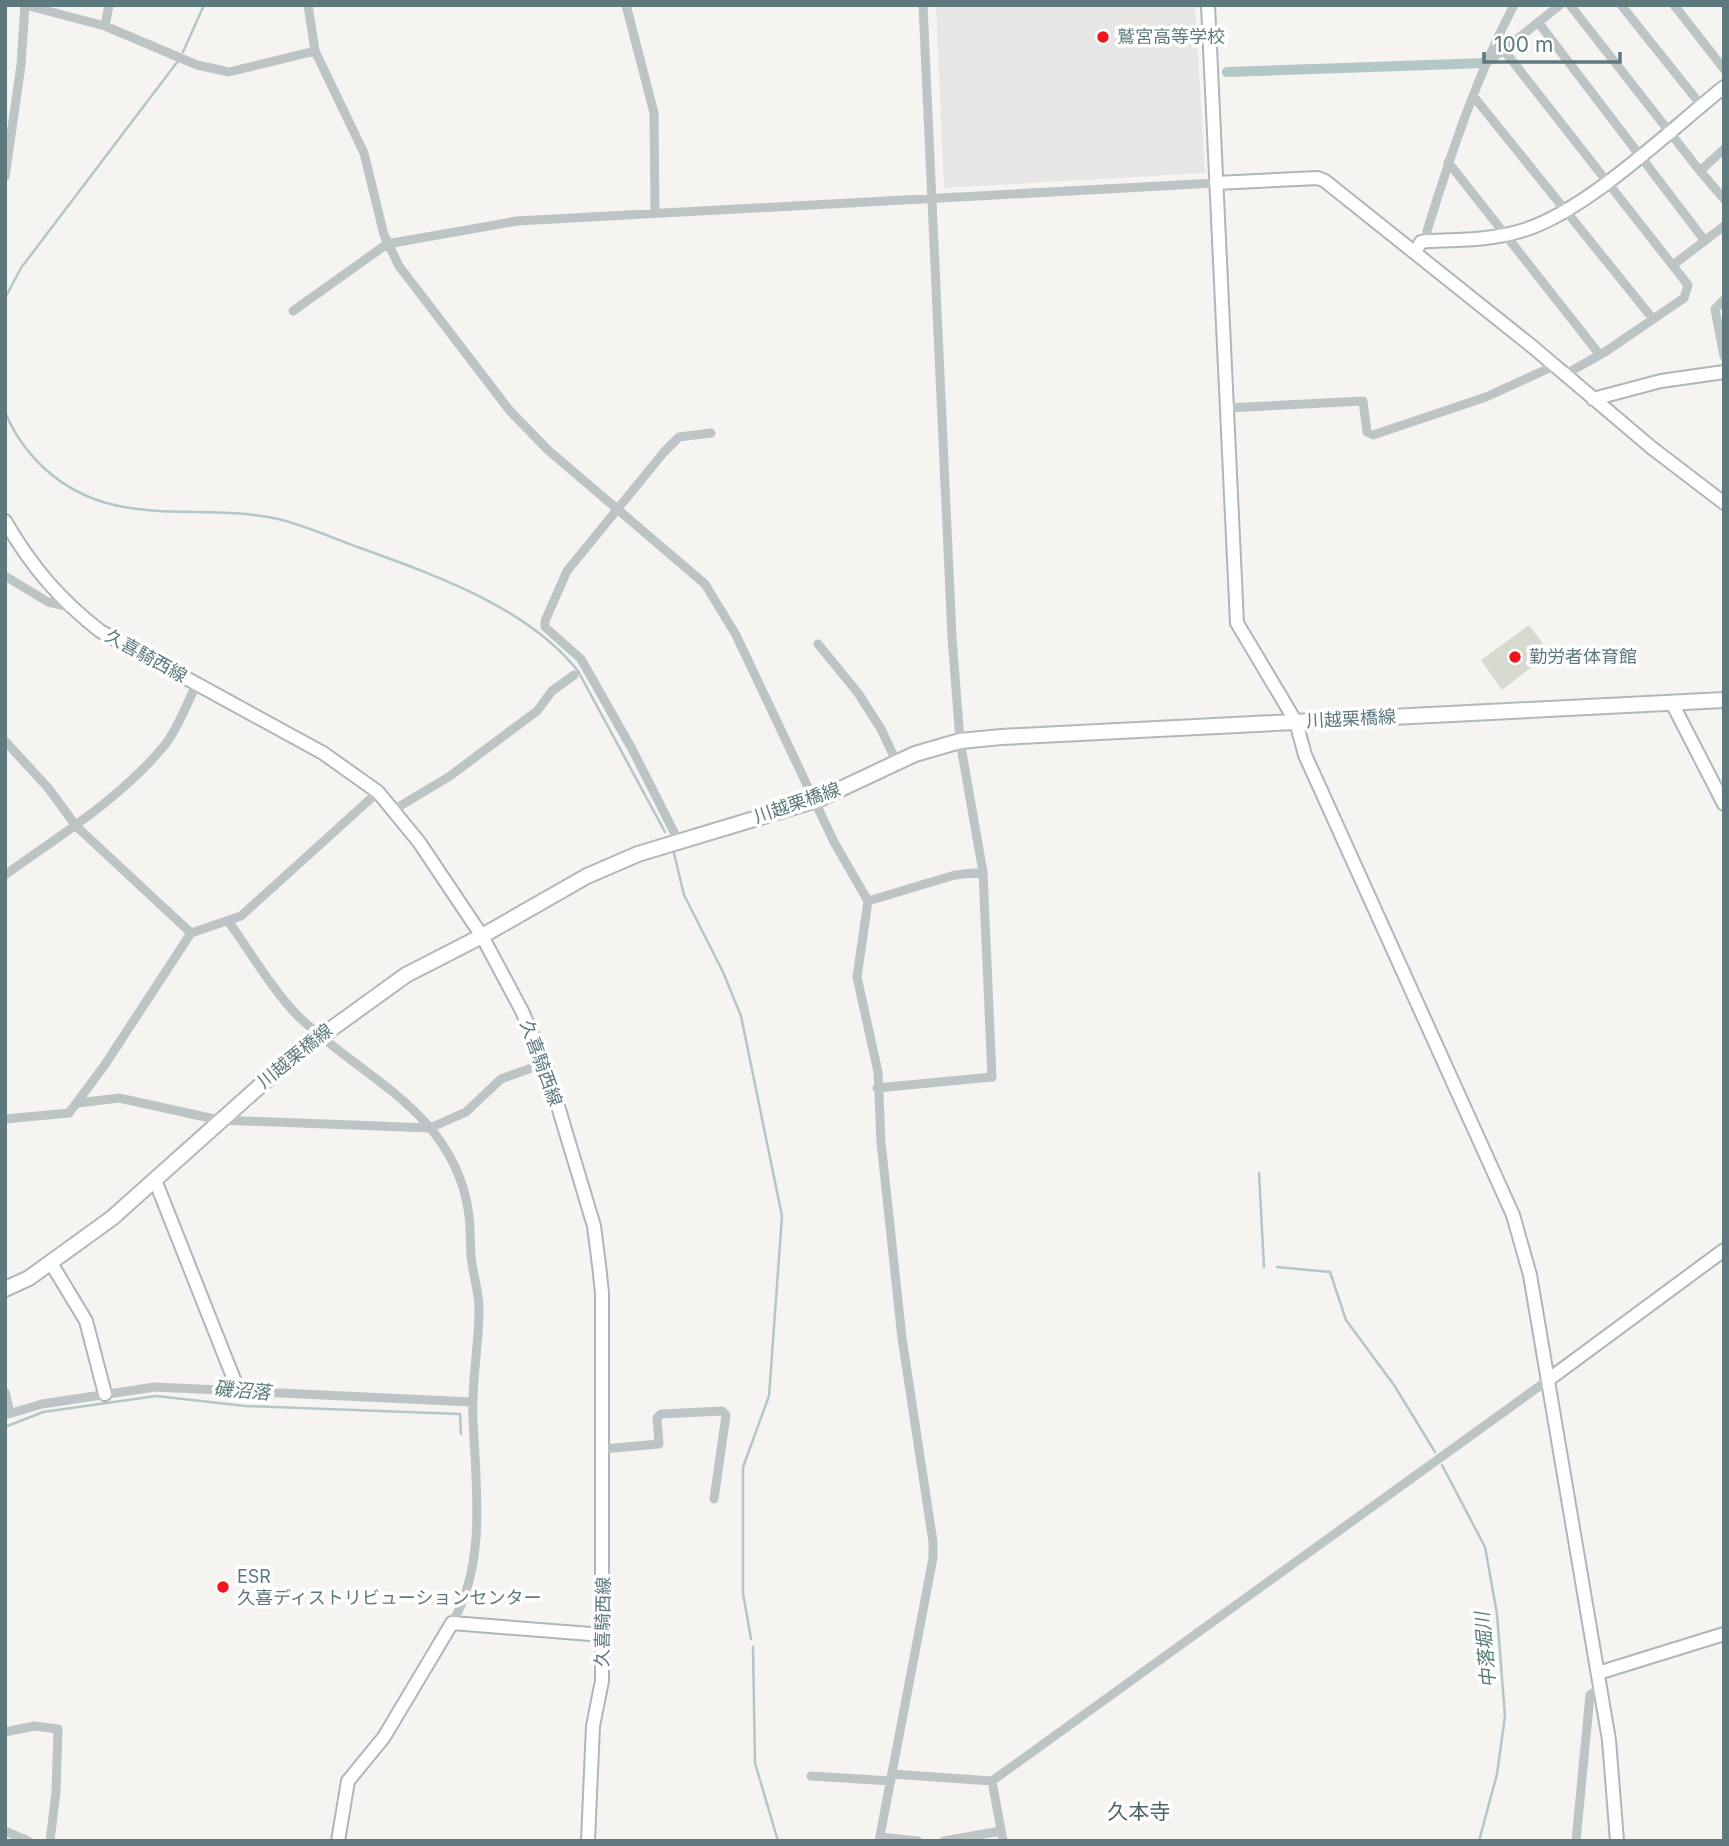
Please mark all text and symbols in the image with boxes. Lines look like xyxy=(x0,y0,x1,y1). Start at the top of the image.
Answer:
scale bar xyxy=(1484,21,1620,65)
place label: 鷲宮高等学校 xyxy=(1117,26,1225,47)
marker: 鷲宮高等学校 xyxy=(1095,29,1111,45)
text: 100 m xyxy=(1494,32,1553,57)
street label: 久喜騎西線 xyxy=(102,625,191,687)
place label: 勤労者体育館 xyxy=(1529,646,1637,667)
marker: 勤労者体育館 xyxy=(1507,649,1523,665)
street label: 川越栗橋線 xyxy=(1305,706,1396,731)
street label: 川越栗橋線 xyxy=(751,778,843,827)
street label: 久喜騎西線 xyxy=(516,1017,567,1109)
street label: 川越栗橋線 xyxy=(253,1019,336,1092)
water label: 磯沼落 xyxy=(213,1377,274,1405)
place label: ESR 久喜ディストリビューションセンター xyxy=(237,1566,541,1608)
street label: 久喜騎西線 xyxy=(591,1577,614,1667)
marker: ESR 久喜ディストリビューションセンター xyxy=(215,1579,231,1595)
water label: 中落堀川 xyxy=(1471,1609,1500,1689)
district label: 久本寺 xyxy=(1108,1799,1171,1824)

